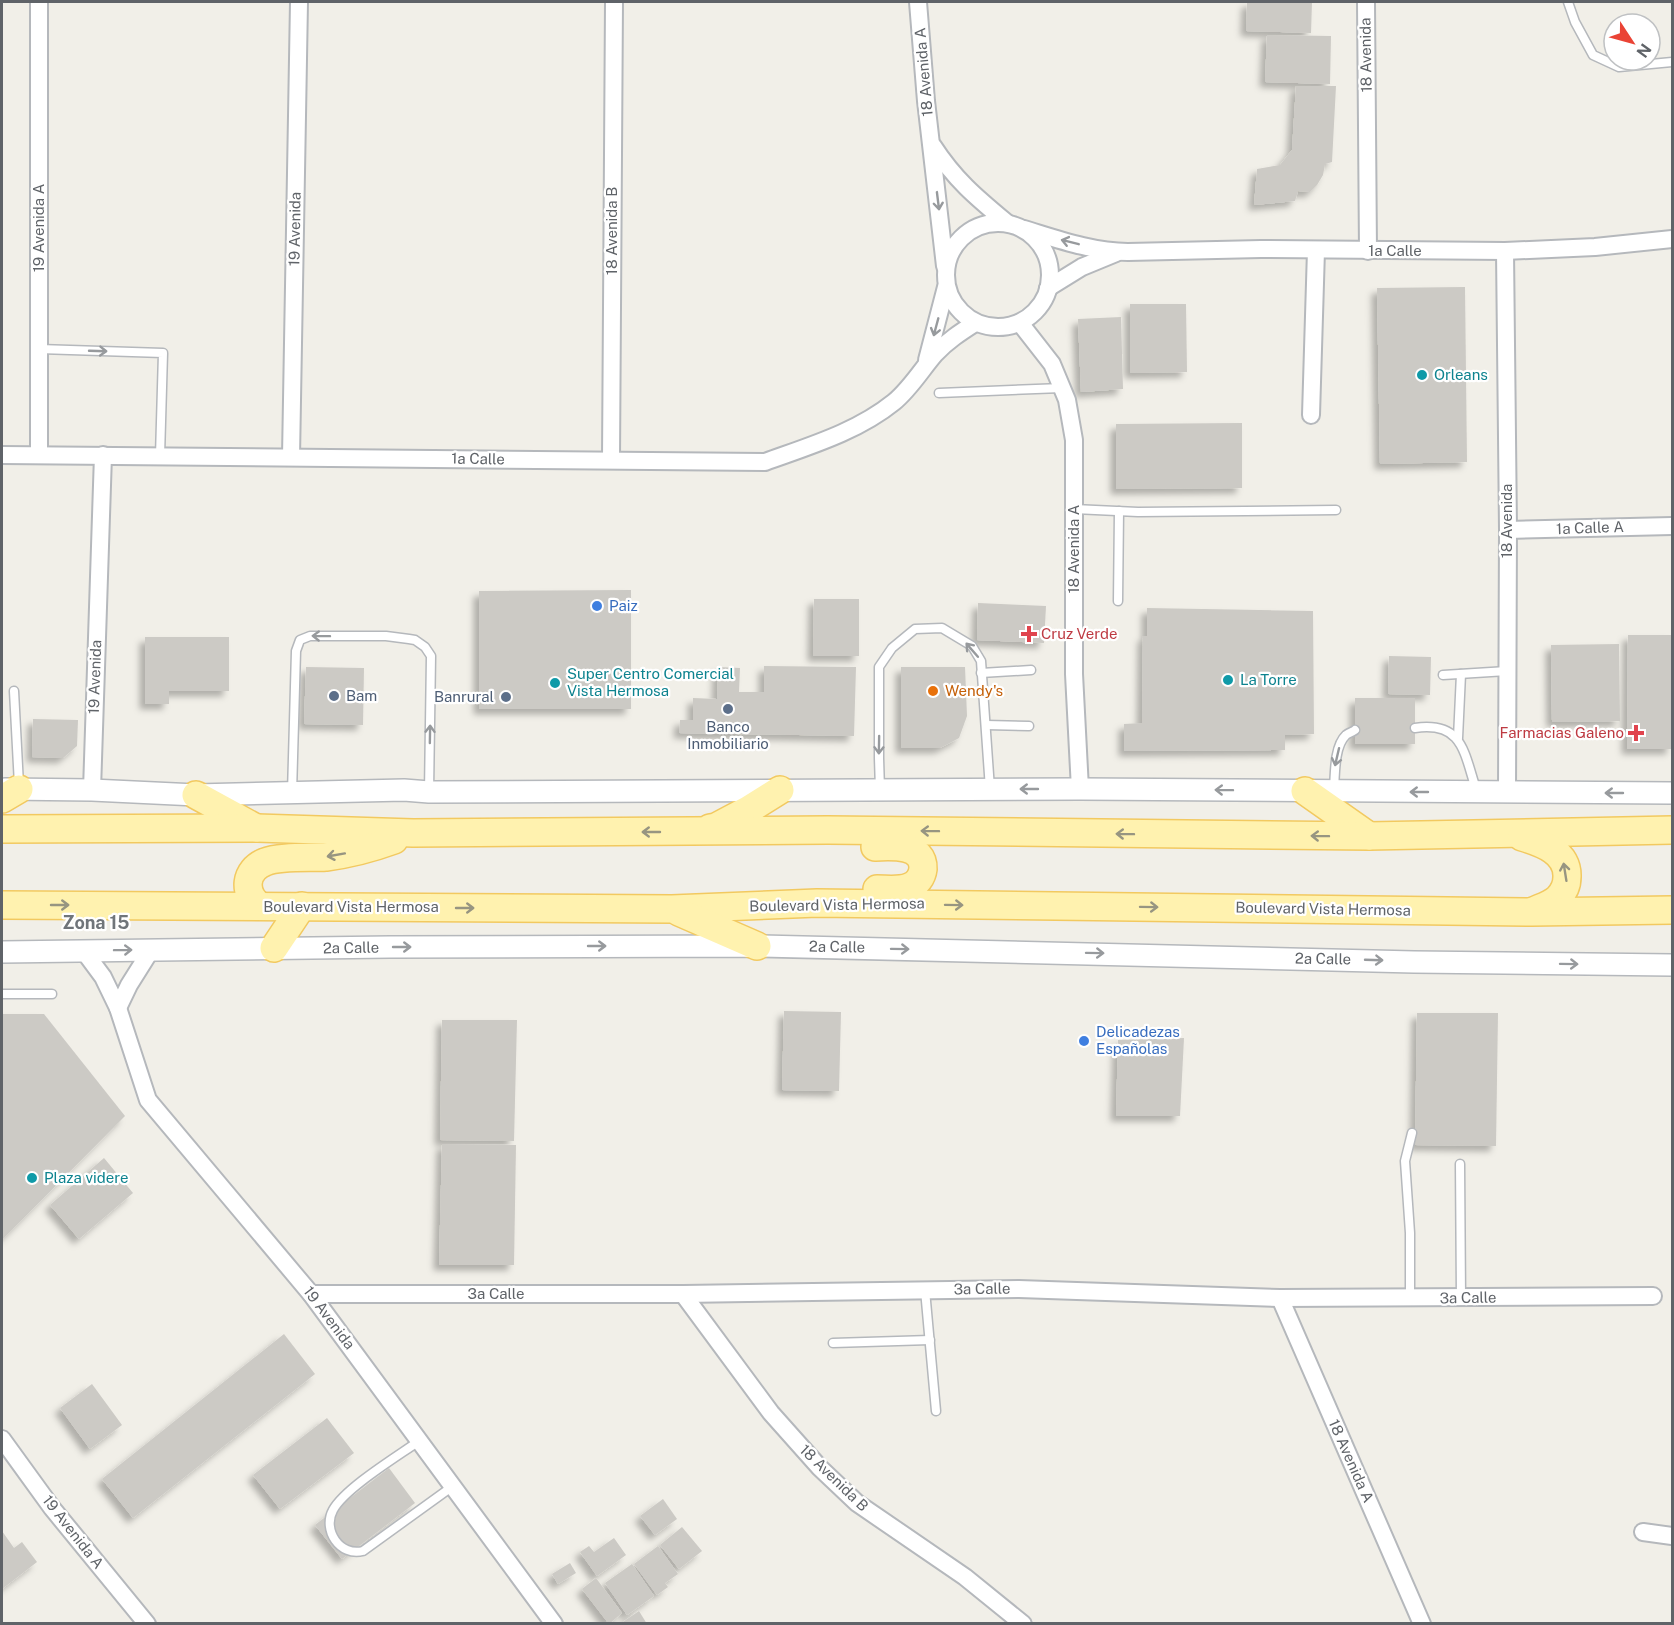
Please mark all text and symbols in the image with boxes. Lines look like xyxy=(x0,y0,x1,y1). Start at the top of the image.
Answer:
north arrow xyxy=(1602,12,1662,72)
street label: 18 Avenida xyxy=(1356,17,1375,93)
street label: 18 Avenida A xyxy=(911,27,936,117)
text: N xyxy=(1632,40,1655,61)
street label: 19 Avenida A xyxy=(30,183,47,272)
street label: 18 Avenida B xyxy=(603,187,620,275)
one-way arrow xyxy=(933,191,944,211)
street label: 19 Avenida xyxy=(285,192,304,266)
one-way arrow xyxy=(1061,235,1080,247)
street label: 1a Calle xyxy=(1368,242,1422,259)
one-way arrow xyxy=(930,317,941,336)
one-way arrow xyxy=(87,345,107,357)
place label: Orleans xyxy=(1434,366,1488,383)
marker: Orleans xyxy=(1415,368,1429,382)
street label: 1a Calle xyxy=(451,450,505,467)
street label: 18 Avenida xyxy=(1498,484,1515,558)
street label: 18 Avenida A xyxy=(1065,504,1082,594)
street label: 1a Calle A xyxy=(1556,518,1624,537)
place label: Paiz xyxy=(609,597,638,614)
marker: Paiz xyxy=(590,599,604,613)
place label: Cruz Verde xyxy=(1041,625,1118,642)
marker: Cruz Verde xyxy=(1022,627,1036,641)
one-way arrow xyxy=(311,630,331,642)
street label: 19 Avenida xyxy=(85,640,104,714)
one-way arrow xyxy=(965,643,979,658)
place label: Super Centro Comercial Vista Hermosa xyxy=(567,665,734,699)
place label: La Torre xyxy=(1240,671,1297,688)
marker: La Torre xyxy=(1221,673,1235,687)
marker: Super Centro Comercial Vista Hermosa xyxy=(548,676,562,690)
place label: Wendy's xyxy=(945,682,1003,699)
marker: Wendy's xyxy=(926,684,940,698)
place label: Bam xyxy=(346,687,377,704)
place label: Banrural xyxy=(434,688,494,705)
marker: Bam xyxy=(327,689,341,703)
marker: Banrural xyxy=(499,690,513,704)
marker: Banco Inmobiliario xyxy=(721,702,735,716)
place label: Banco Inmobiliario xyxy=(687,718,769,752)
one-way arrow xyxy=(424,724,436,744)
place label: Farmacias Galeno xyxy=(1500,724,1624,741)
marker: Farmacias Galeno xyxy=(1629,726,1643,740)
one-way arrow xyxy=(873,734,885,754)
one-way arrow xyxy=(1331,747,1343,766)
one-way arrow xyxy=(1020,783,1040,795)
one-way arrow xyxy=(1215,784,1235,796)
one-way arrow xyxy=(1410,786,1430,798)
one-way arrow xyxy=(1605,787,1625,799)
one-way arrow xyxy=(642,826,662,838)
one-way arrow xyxy=(921,826,941,837)
one-way arrow xyxy=(1116,828,1136,840)
one-way arrow xyxy=(1311,830,1331,842)
one-way arrow xyxy=(327,850,347,861)
one-way arrow xyxy=(1559,863,1570,882)
street label: Boulevard Vista Hermosa xyxy=(749,894,925,915)
street label: Boulevard Vista Hermosa xyxy=(263,898,439,915)
street label: Boulevard Vista Hermosa xyxy=(1235,898,1411,919)
one-way arrow xyxy=(49,899,69,911)
one-way arrow xyxy=(943,899,963,911)
one-way arrow xyxy=(1138,901,1158,913)
one-way arrow xyxy=(454,902,474,914)
district label: Zona 15 xyxy=(63,912,129,933)
street label: 2a Calle xyxy=(809,938,865,955)
street label: 2a Calle xyxy=(323,939,379,956)
one-way arrow xyxy=(586,940,606,952)
one-way arrow xyxy=(391,941,411,953)
one-way arrow xyxy=(889,943,909,954)
one-way arrow xyxy=(112,944,132,956)
one-way arrow xyxy=(1084,947,1104,959)
street label: 2a Calle xyxy=(1295,950,1351,967)
one-way arrow xyxy=(1363,955,1383,966)
one-way arrow xyxy=(1558,958,1578,970)
place label: Delicadezas Españolas xyxy=(1096,1023,1180,1057)
marker: Delicadezas Españolas xyxy=(1077,1034,1091,1048)
place label: Plaza videre xyxy=(44,1169,128,1186)
marker: Plaza videre xyxy=(25,1171,39,1185)
street label: 3a Calle xyxy=(953,1280,1011,1297)
street label: 19 Avenida xyxy=(300,1283,359,1353)
street label: 3a Calle xyxy=(468,1285,524,1302)
street label: 3a Calle xyxy=(1439,1289,1497,1306)
street label: 18 Avenida A xyxy=(1326,1417,1377,1505)
street label: 18 Avenida B xyxy=(797,1441,872,1514)
street label: 19 Avenida A xyxy=(39,1492,108,1572)

